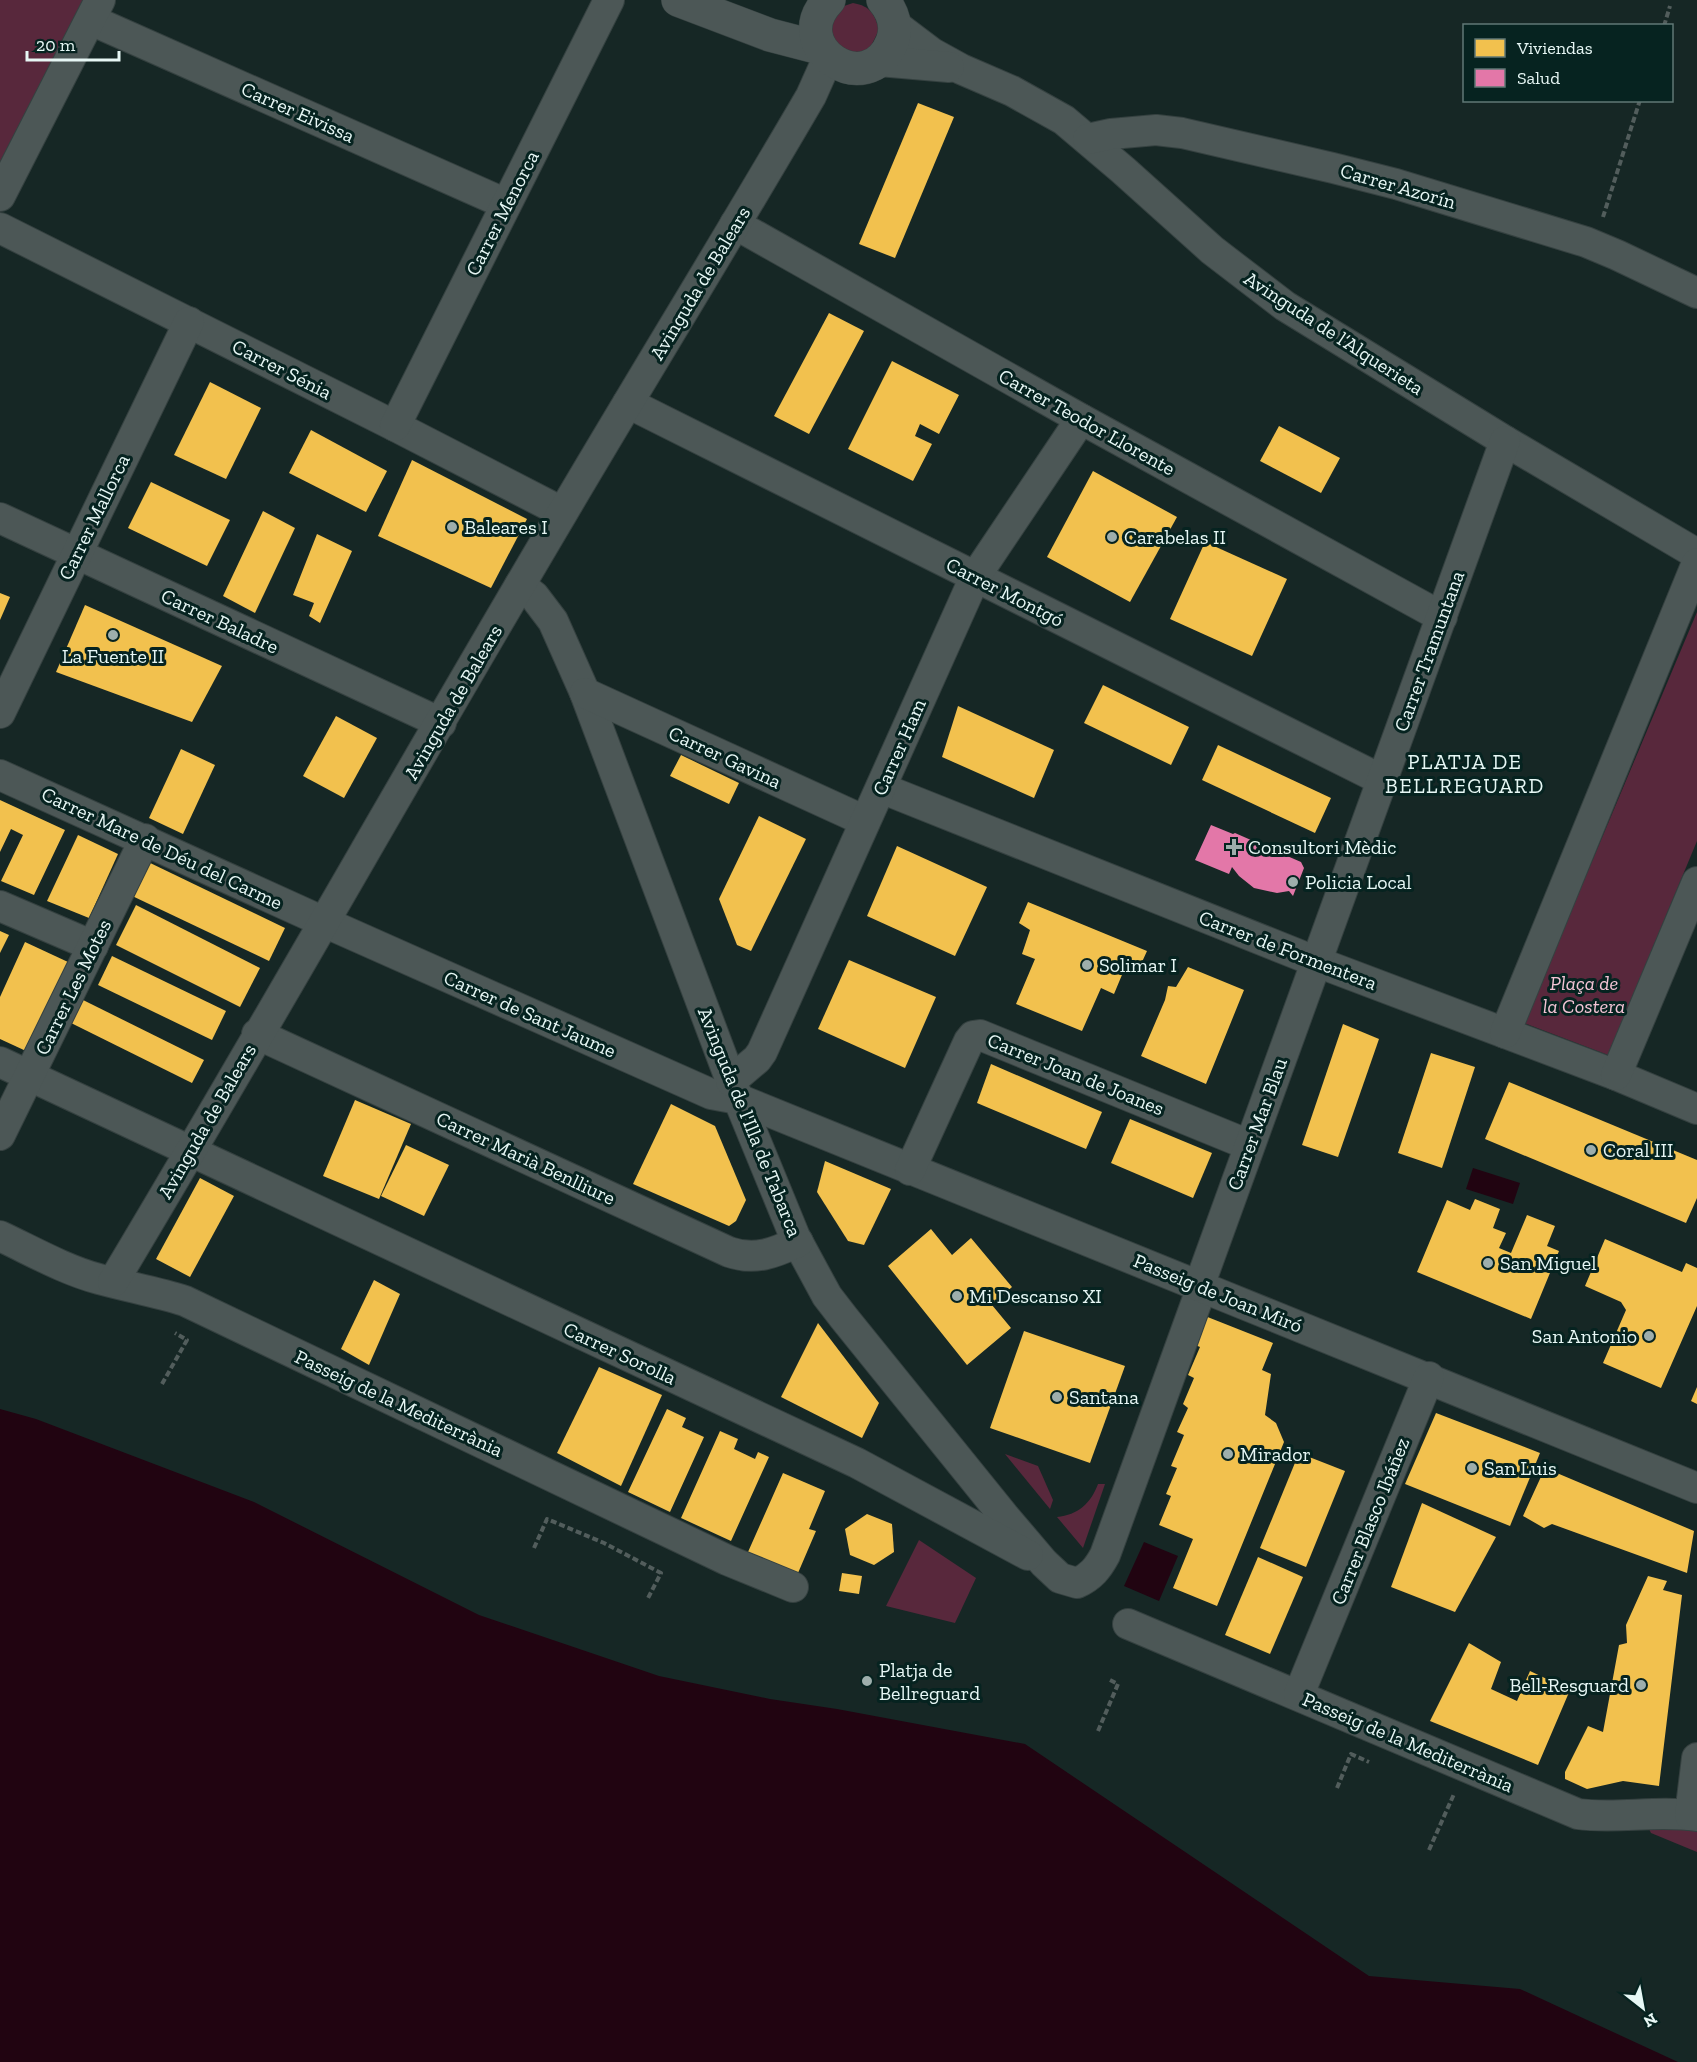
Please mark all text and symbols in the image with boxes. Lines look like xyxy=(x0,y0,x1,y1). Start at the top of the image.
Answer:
scale bar xyxy=(27,24,118,62)
legend xyxy=(1463,24,1673,102)
text: 20 m xyxy=(36,34,76,56)
text: Viviendas xyxy=(1516,37,1593,59)
text: Salud xyxy=(1517,67,1560,89)
street label: Carrer Eivissa xyxy=(238,76,359,148)
street label: Carrer Menorca xyxy=(460,146,544,279)
street label: Carrer Azorín xyxy=(1338,158,1459,214)
street label: Avinguda de Balears xyxy=(645,202,755,364)
street label: Avinguda de l’Alquerieta xyxy=(1240,266,1429,400)
street label: Carrer Sénia xyxy=(228,334,336,404)
street label: Carrer Teodor Llorente xyxy=(994,363,1180,481)
street label: Carrer Mallorca xyxy=(53,450,135,584)
place label: Baleares I xyxy=(464,515,548,539)
marker: Baleares I xyxy=(445,520,459,534)
place label: Carabelas II xyxy=(1124,525,1226,549)
marker: Carabelas II xyxy=(1105,530,1119,544)
street label: Carrer Montgó xyxy=(942,552,1068,632)
street label: Carrer Tramuntana xyxy=(1389,567,1469,735)
street label: Carrer Baladre xyxy=(157,583,283,659)
street label: Avinguda de Balears xyxy=(399,620,507,784)
marker: La Fuente II xyxy=(106,628,120,642)
place label: La Fuente II xyxy=(62,644,164,668)
street label: Carrer Ham xyxy=(867,694,931,799)
street label: Carrer Gavina xyxy=(665,720,785,794)
district label: PLATJA DE BELLREGUARD xyxy=(1385,749,1545,798)
street label: Carrer Mare de Déu del Carme xyxy=(38,782,286,914)
place label: Consultori Mèdic xyxy=(1248,835,1397,859)
marker: Consultori Mèdic xyxy=(1225,838,1243,856)
place label: Policia Local xyxy=(1305,870,1412,894)
marker: Policia Local xyxy=(1286,875,1300,889)
street label: Carrer de Formentera xyxy=(1196,905,1381,995)
street label: Carrer Les Motes xyxy=(30,915,116,1059)
place label: Solimar I xyxy=(1099,953,1177,977)
marker: Solimar I xyxy=(1080,958,1094,972)
street label: Carrer de Sant Jaume xyxy=(440,965,620,1063)
park label: Plaça de la Costera xyxy=(1543,971,1625,1018)
street label: Avinguda de l'Illa de Tabarca xyxy=(693,1004,807,1241)
street label: Carrer Joan de Joanes xyxy=(984,1028,1168,1120)
street label: Avinguda de Balears xyxy=(153,1039,261,1203)
street label: Carrer Mar Blau xyxy=(1222,1054,1292,1194)
street label: Carrer Marià Benlliure xyxy=(433,1106,619,1210)
place label: Coral III xyxy=(1603,1138,1673,1162)
marker: Coral III xyxy=(1584,1143,1598,1157)
street label: Passeig de Joan Miró xyxy=(1130,1248,1306,1338)
place label: San Miguel xyxy=(1500,1251,1596,1275)
marker: San Miguel xyxy=(1481,1256,1495,1270)
place label: Mi Descanso XI xyxy=(969,1284,1102,1308)
marker: Mi Descanso XI xyxy=(950,1289,964,1303)
street label: Carrer Sorolla xyxy=(560,1316,680,1390)
place label: San Antonio xyxy=(1532,1324,1637,1348)
marker: San Antonio xyxy=(1642,1329,1656,1343)
street label: Passeig de la Mediterrània xyxy=(291,1344,507,1462)
place label: Santana xyxy=(1069,1385,1139,1409)
marker: Santana xyxy=(1050,1390,1064,1404)
street label: Carrer Blasco Ibáñez xyxy=(1326,1434,1414,1608)
place label: Mirador xyxy=(1240,1442,1311,1466)
marker: Mirador xyxy=(1221,1447,1235,1461)
place label: San Luis xyxy=(1484,1456,1557,1480)
marker: San Luis xyxy=(1465,1461,1479,1475)
place label: Platja de Bellreguard xyxy=(879,1658,980,1705)
place label: Bell-Resguard xyxy=(1509,1673,1629,1697)
marker: Platja de Bellreguard xyxy=(860,1674,874,1688)
marker: Bell-Resguard xyxy=(1634,1678,1648,1692)
street label: Passeig de la Mediterrània xyxy=(1299,1687,1517,1797)
north arrow xyxy=(1613,1978,1673,2038)
text: N xyxy=(1640,2009,1661,2032)

